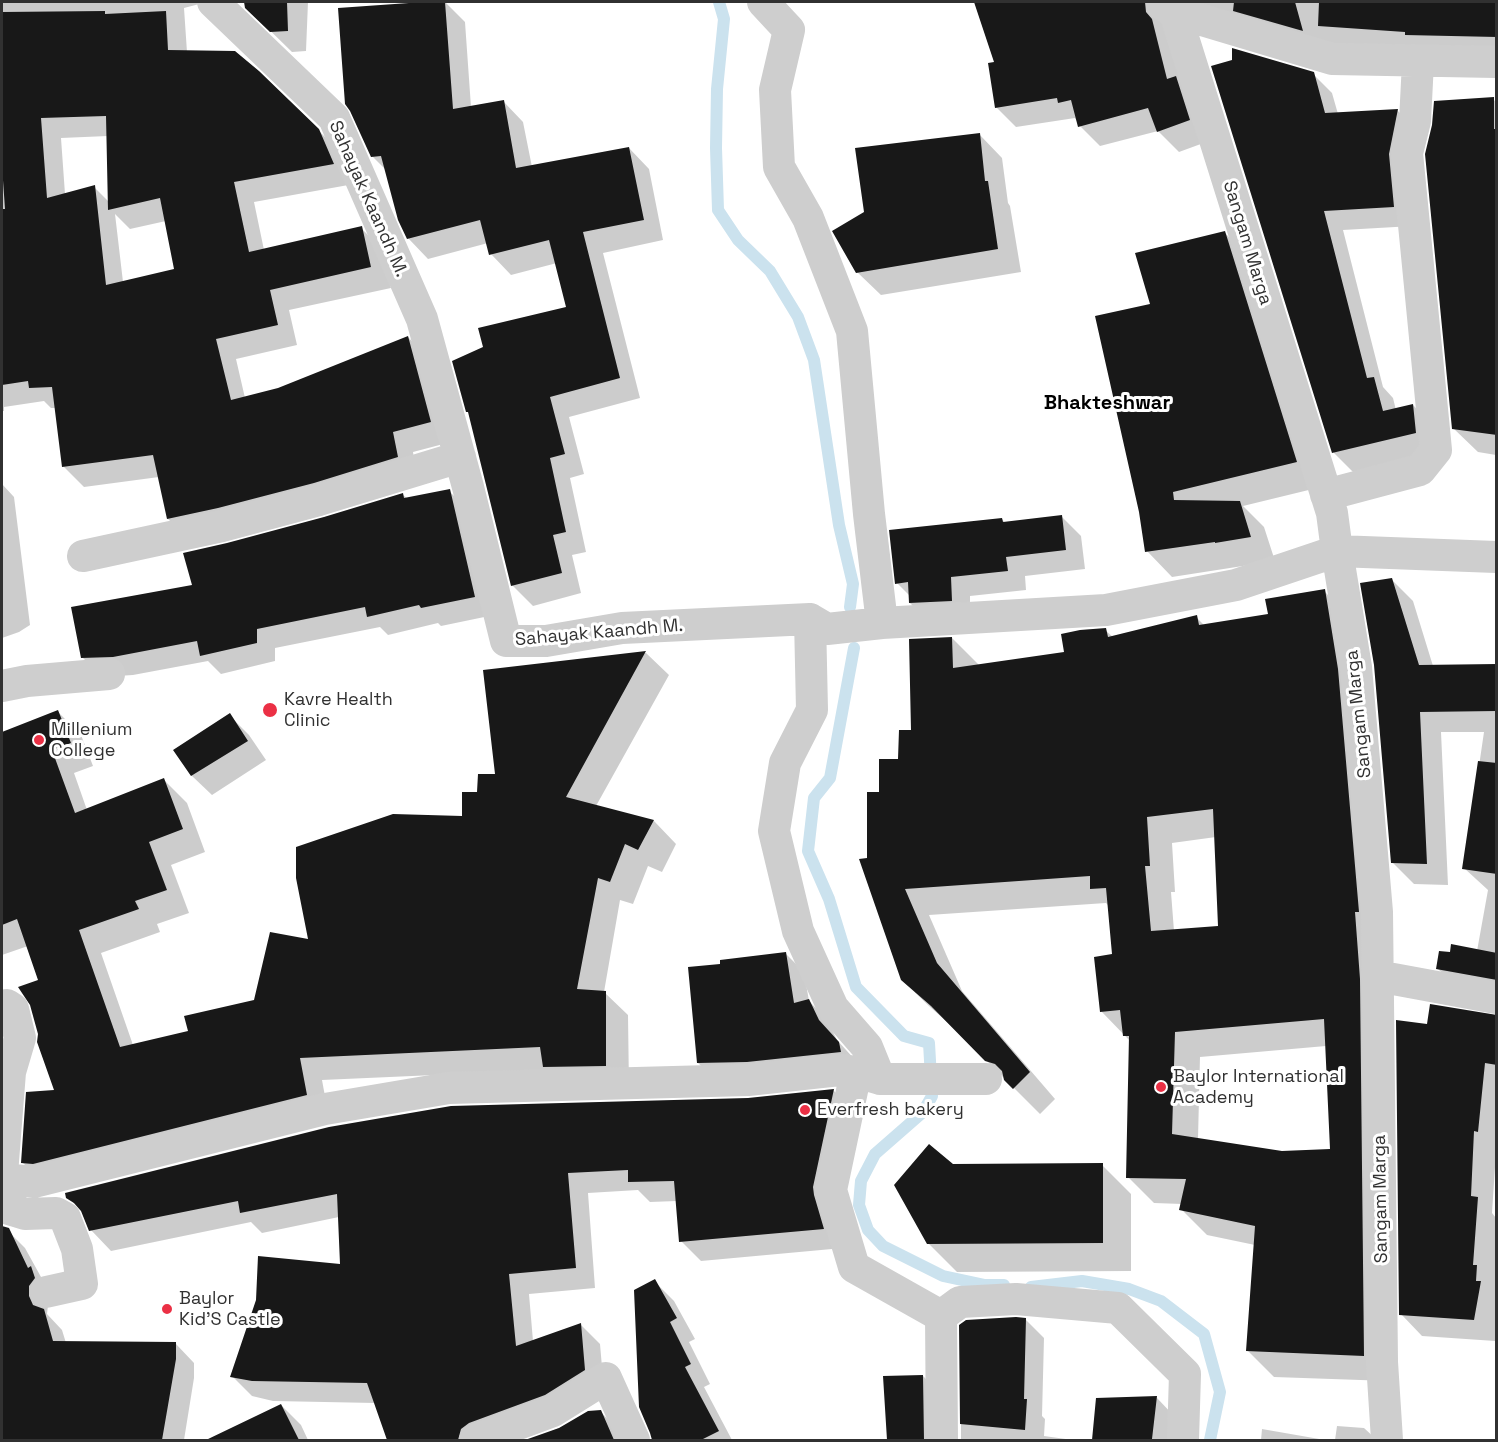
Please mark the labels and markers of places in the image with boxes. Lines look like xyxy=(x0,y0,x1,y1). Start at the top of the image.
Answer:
place label: Kavre Health Clinic xyxy=(284,689,393,732)
marker: Kavre Health Clinic xyxy=(261,701,279,719)
place label: Millenium College xyxy=(51,719,132,762)
marker: Millenium College xyxy=(32,733,46,747)
place label: Baylor International Academy xyxy=(1173,1066,1344,1108)
marker: Baylor International Academy xyxy=(1154,1080,1168,1094)
place label: Everfresh bakery xyxy=(817,1099,964,1121)
marker: Everfresh bakery xyxy=(798,1103,812,1117)
place label: Baylor Kid'S Castle xyxy=(179,1288,281,1330)
marker: Baylor Kid'S Castle xyxy=(160,1302,174,1316)

